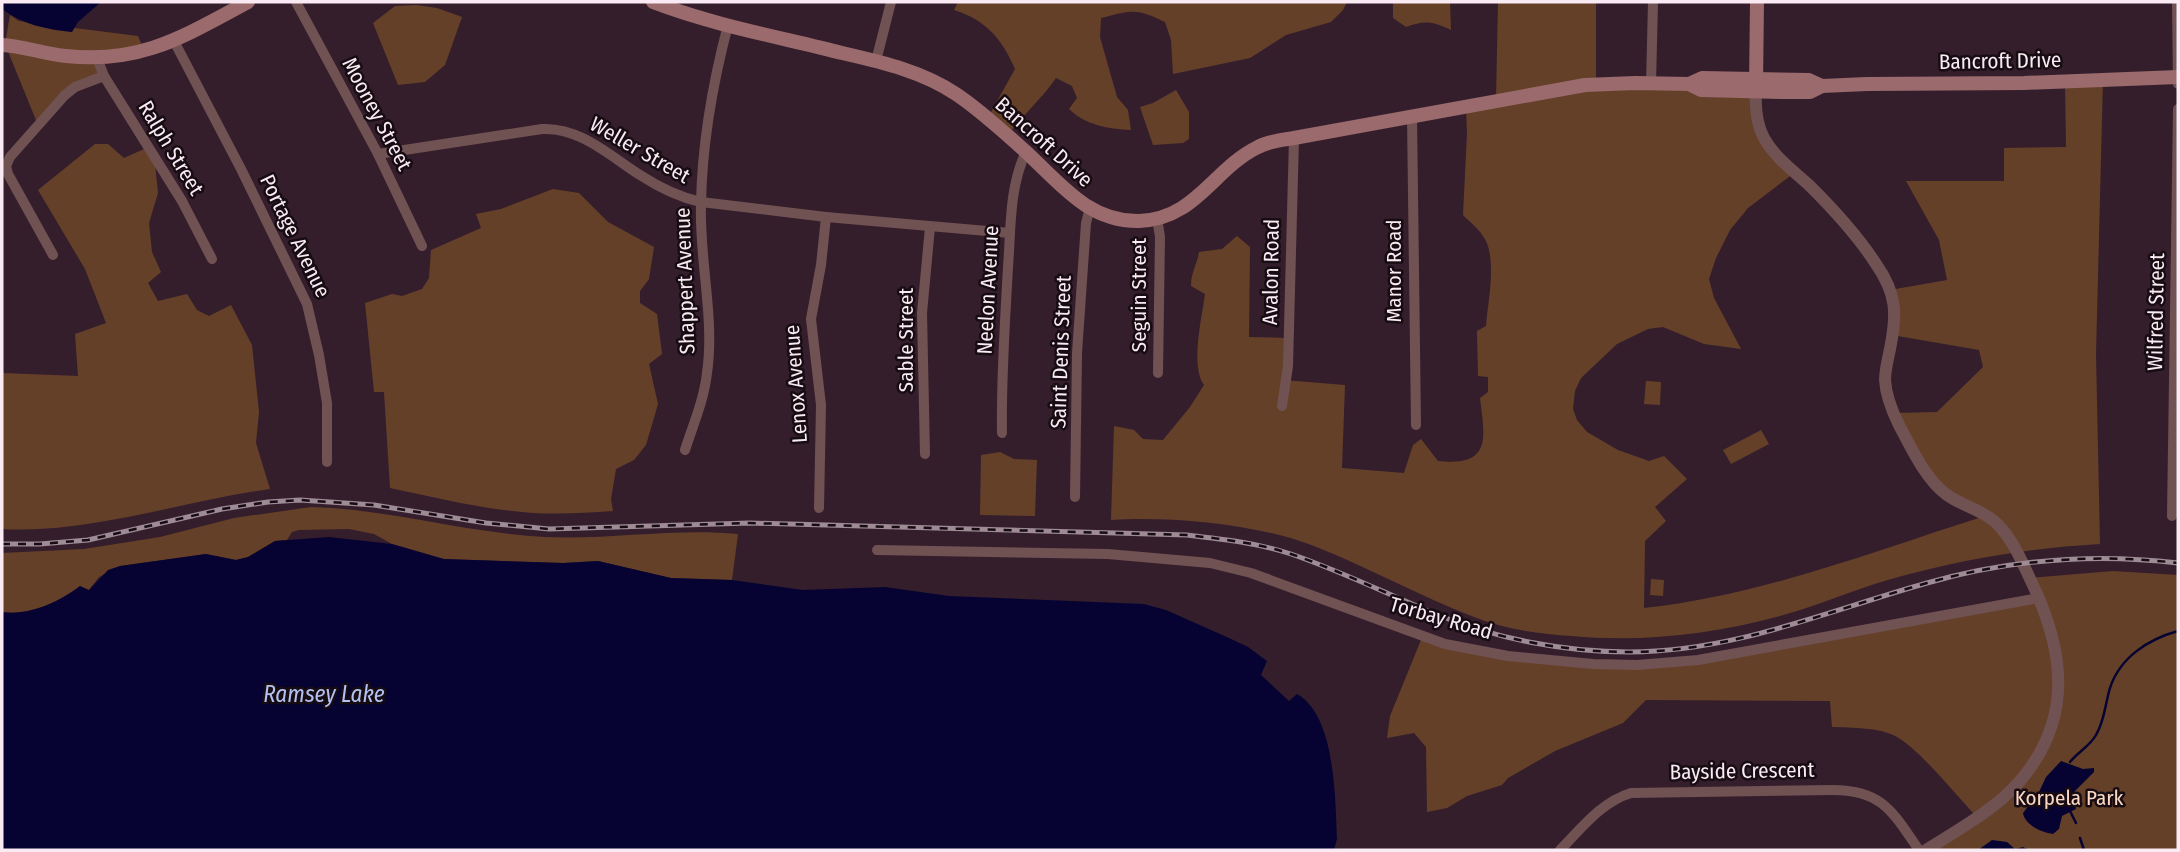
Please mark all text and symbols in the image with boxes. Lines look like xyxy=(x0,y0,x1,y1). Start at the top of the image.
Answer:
street label: Bancroft Drive xyxy=(1939,47,2061,75)
street label: Mooney Street xyxy=(336,53,418,175)
street label: Bancroft Drive xyxy=(990,91,1098,193)
street label: Ralph Street xyxy=(133,96,209,200)
street label: Weller Street xyxy=(585,111,695,189)
street label: Portage Avenue xyxy=(254,170,336,302)
street label: Shappert Avenue xyxy=(669,207,701,355)
street label: Avalon Road xyxy=(1257,219,1285,325)
street label: Manor Road xyxy=(1381,219,1407,323)
street label: Neelon Avenue xyxy=(972,225,1004,355)
street label: Seguin Street xyxy=(1126,238,1152,352)
street label: Wilfred Street xyxy=(2142,253,2170,371)
street label: Saint Denis Street xyxy=(1045,275,1077,429)
street label: Sable Street xyxy=(893,288,919,392)
street label: Lenox Avenue xyxy=(779,324,813,444)
street label: Torbay Road xyxy=(1387,591,1495,645)
water label: Ramsey Lake xyxy=(263,680,385,708)
street label: Bayside Crescent xyxy=(1669,757,1815,785)
park label: Korpela Park xyxy=(2015,785,2124,811)

